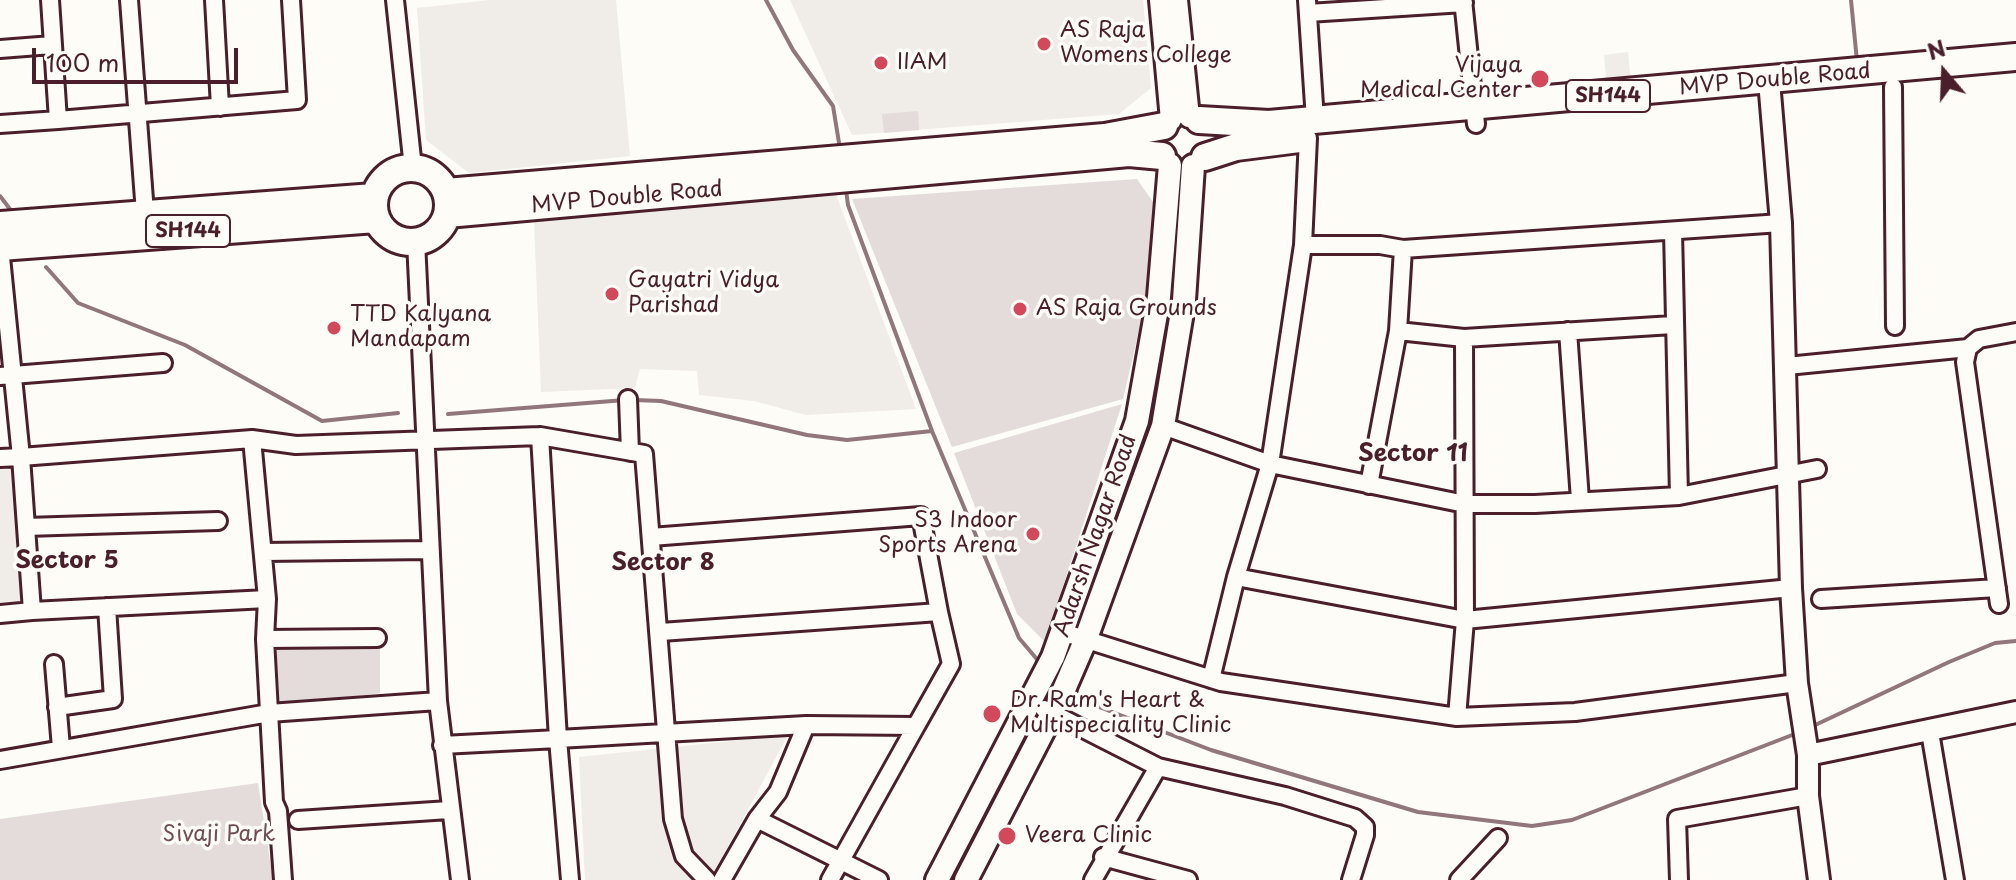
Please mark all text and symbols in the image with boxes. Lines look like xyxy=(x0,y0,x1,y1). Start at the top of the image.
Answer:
place label: AS Raja Womens College xyxy=(1060,18,1232,70)
text: N xyxy=(1922,30,1950,67)
scale bar xyxy=(36,32,242,82)
north arrow xyxy=(1904,32,1984,112)
marker: AS Raja Womens College xyxy=(1035,35,1053,53)
text: 100 m xyxy=(46,44,119,80)
place label: IIAM xyxy=(897,50,948,76)
place label: Vijaya Medical Center xyxy=(1360,53,1522,104)
marker: IIAM xyxy=(872,54,890,72)
street label: MVP Double Road xyxy=(1678,58,1872,102)
marker: Vijaya Medical Center xyxy=(1529,68,1551,90)
road number: SH144 xyxy=(1566,80,1650,112)
street label: MVP Double Road xyxy=(530,176,724,220)
road number: SH144 xyxy=(146,215,230,247)
place label: Gayatri Vidya Parishad xyxy=(628,268,779,320)
marker: Gayatri Vidya Parishad xyxy=(603,285,621,303)
place label: AS Raja Grounds xyxy=(1036,296,1217,322)
marker: AS Raja Grounds xyxy=(1011,300,1029,318)
place label: TTD Kalyana Mandapam xyxy=(350,302,491,354)
marker: TTD Kalyana Mandapam xyxy=(325,319,343,337)
street label: Adarsh Nagar Road xyxy=(1049,431,1143,641)
district label: Sector 11 xyxy=(1358,440,1468,468)
place label: S3 Indoor Sports Arena xyxy=(878,508,1017,560)
marker: S3 Indoor Sports Arena xyxy=(1024,525,1042,543)
district label: Sector 5 xyxy=(15,547,119,575)
district label: Sector 8 xyxy=(611,549,715,577)
place label: Dr. Ram's Heart & Multispeciality Clinic xyxy=(1010,688,1231,740)
marker: Dr. Ram's Heart & Multispeciality Clinic xyxy=(981,703,1003,725)
park label: Sivaji Park xyxy=(163,822,275,848)
place label: Veera Clinic xyxy=(1025,823,1152,849)
marker: Veera Clinic xyxy=(996,825,1018,847)

